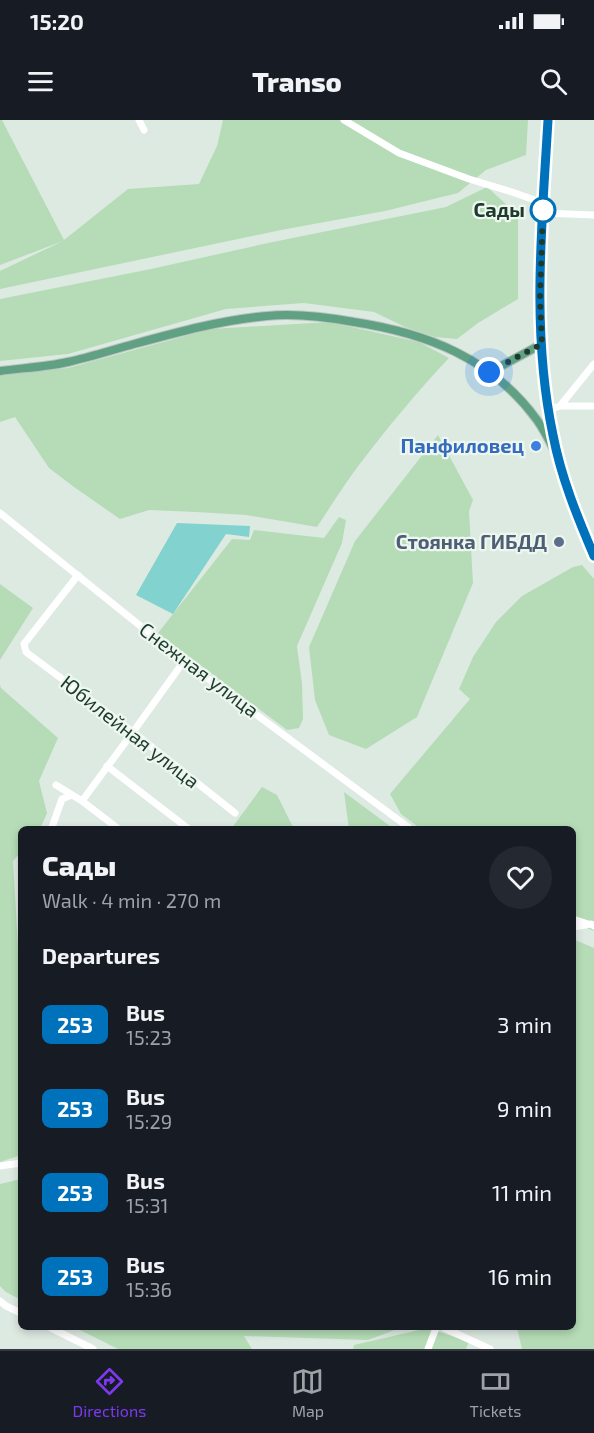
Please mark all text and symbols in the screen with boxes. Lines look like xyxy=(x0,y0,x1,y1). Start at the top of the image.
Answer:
text: 15:20 xyxy=(30,8,84,34)
icon: menu xyxy=(24,65,57,98)
text: Transo xyxy=(252,65,342,97)
icon: search xyxy=(537,65,570,98)
place label: Сады xyxy=(474,197,525,221)
marker: Сады xyxy=(530,197,556,223)
your location xyxy=(474,357,504,387)
place label: Панфиловец xyxy=(400,433,524,457)
marker: Панфиловец xyxy=(529,439,543,453)
place label: Стоянка ГИБДД xyxy=(396,529,547,553)
marker: Стоянка ГИБДД xyxy=(552,535,566,549)
street label: Снежная улица xyxy=(135,616,264,723)
street label: Юбилейная улица xyxy=(56,670,205,794)
button: heart xyxy=(489,846,552,909)
text: Сады xyxy=(42,848,116,882)
text: Walk · 4 min · 270 m xyxy=(42,888,221,912)
text: Departures xyxy=(42,942,160,968)
text: Bus xyxy=(126,999,165,1025)
text: 3 min xyxy=(497,1011,552,1037)
text: 253 xyxy=(57,1012,93,1037)
text: 15:23 xyxy=(126,1025,172,1049)
text: Bus xyxy=(126,1083,165,1109)
text: 9 min xyxy=(497,1095,552,1121)
text: 253 xyxy=(57,1096,93,1121)
text: 15:29 xyxy=(126,1109,172,1133)
text: Bus xyxy=(126,1167,165,1193)
text: 11 min xyxy=(492,1179,552,1205)
text: 253 xyxy=(57,1180,93,1205)
text: 15:31 xyxy=(126,1193,168,1217)
text: Bus xyxy=(126,1251,165,1277)
text: 16 min xyxy=(488,1263,552,1289)
text: 253 xyxy=(57,1264,93,1289)
text: 15:36 xyxy=(126,1277,172,1301)
tab: Directions xyxy=(73,1365,146,1420)
tab: Map xyxy=(291,1365,324,1420)
tab: Tickets xyxy=(470,1365,521,1420)

